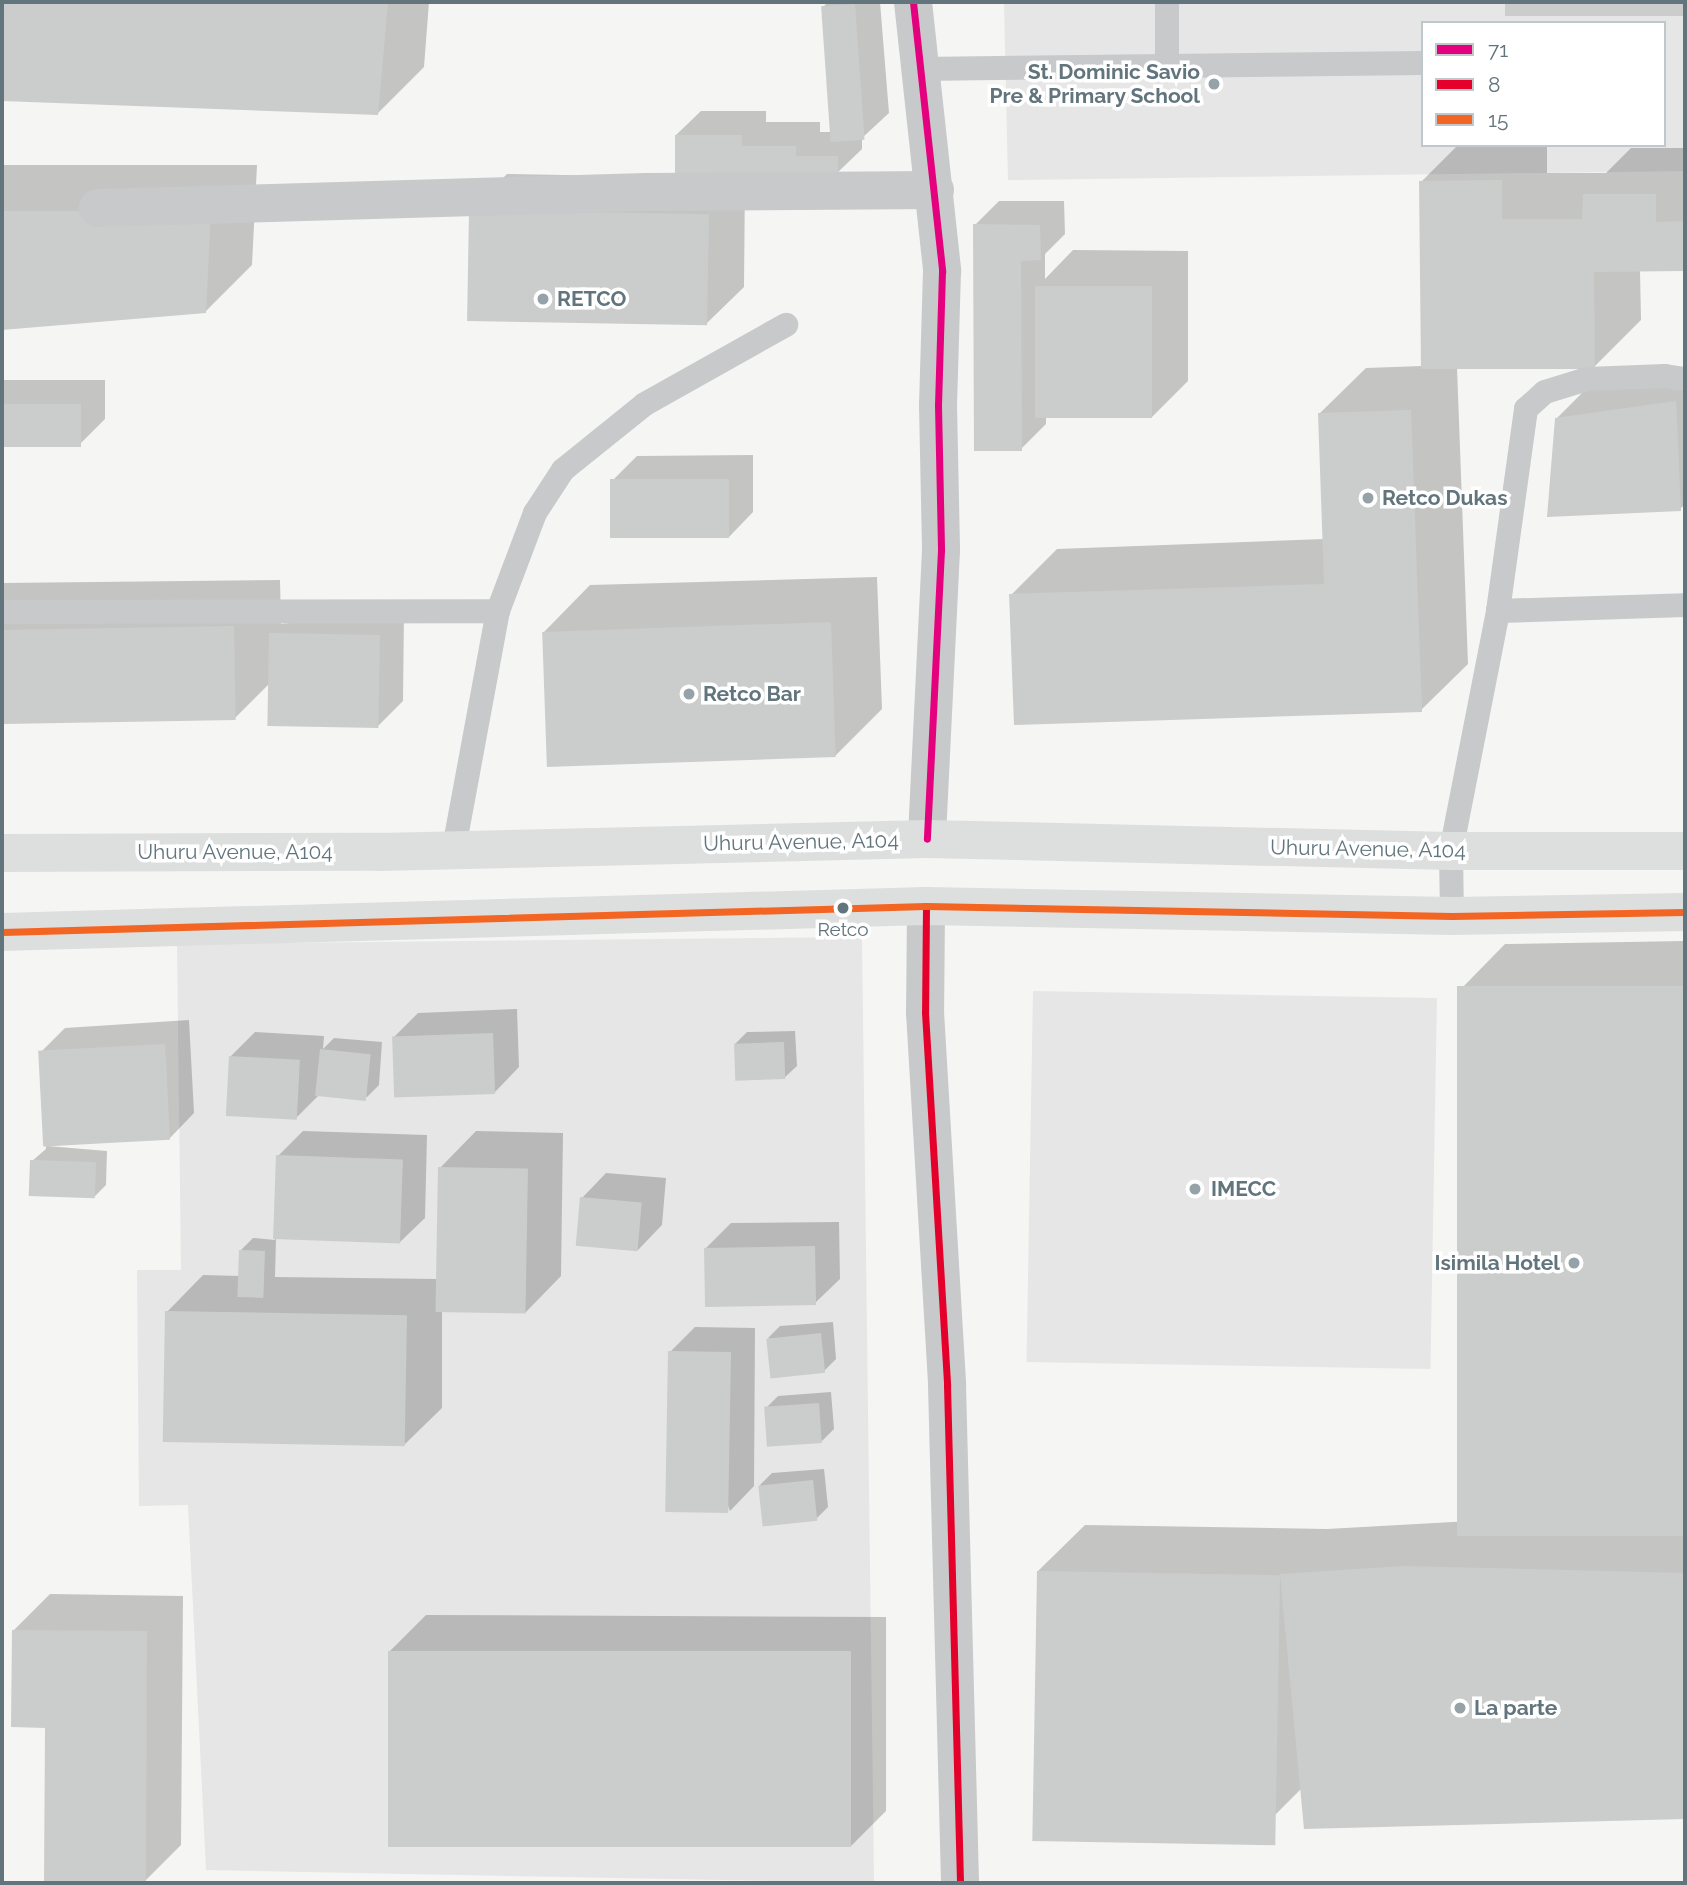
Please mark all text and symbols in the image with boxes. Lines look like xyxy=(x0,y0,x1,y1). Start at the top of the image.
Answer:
legend xyxy=(1421,21,1666,147)
text: 71 xyxy=(1488,37,1508,62)
place label: St. Dominic Savio Pre & Primary School xyxy=(989,59,1200,109)
text: 8 xyxy=(1488,72,1500,97)
marker: St. Dominic Savio Pre & Primary School xyxy=(1206,76,1222,92)
text: 15 xyxy=(1488,107,1508,132)
place label: RETCO xyxy=(557,286,626,312)
marker: RETCO xyxy=(535,291,551,307)
place label: Retco Dukas xyxy=(1382,485,1508,511)
marker: Retco Dukas xyxy=(1360,490,1376,506)
place label: Retco Bar xyxy=(703,681,801,707)
marker: Retco Bar xyxy=(681,686,697,702)
street label: Uhuru Avenue, A104 xyxy=(702,828,900,856)
street label: Uhuru Avenue, A104 xyxy=(1269,835,1467,863)
street label: Uhuru Avenue, A104 xyxy=(137,839,333,865)
marker: Retco xyxy=(836,901,850,915)
place label: Retco xyxy=(818,919,868,941)
place label: IMECC xyxy=(1211,1176,1276,1202)
marker: IMECC xyxy=(1185,1179,1205,1199)
place label: Isimila Hotel xyxy=(1435,1250,1560,1276)
marker: Isimila Hotel xyxy=(1566,1255,1582,1271)
place label: La parte xyxy=(1474,1695,1557,1721)
marker: La parte xyxy=(1452,1700,1468,1716)

